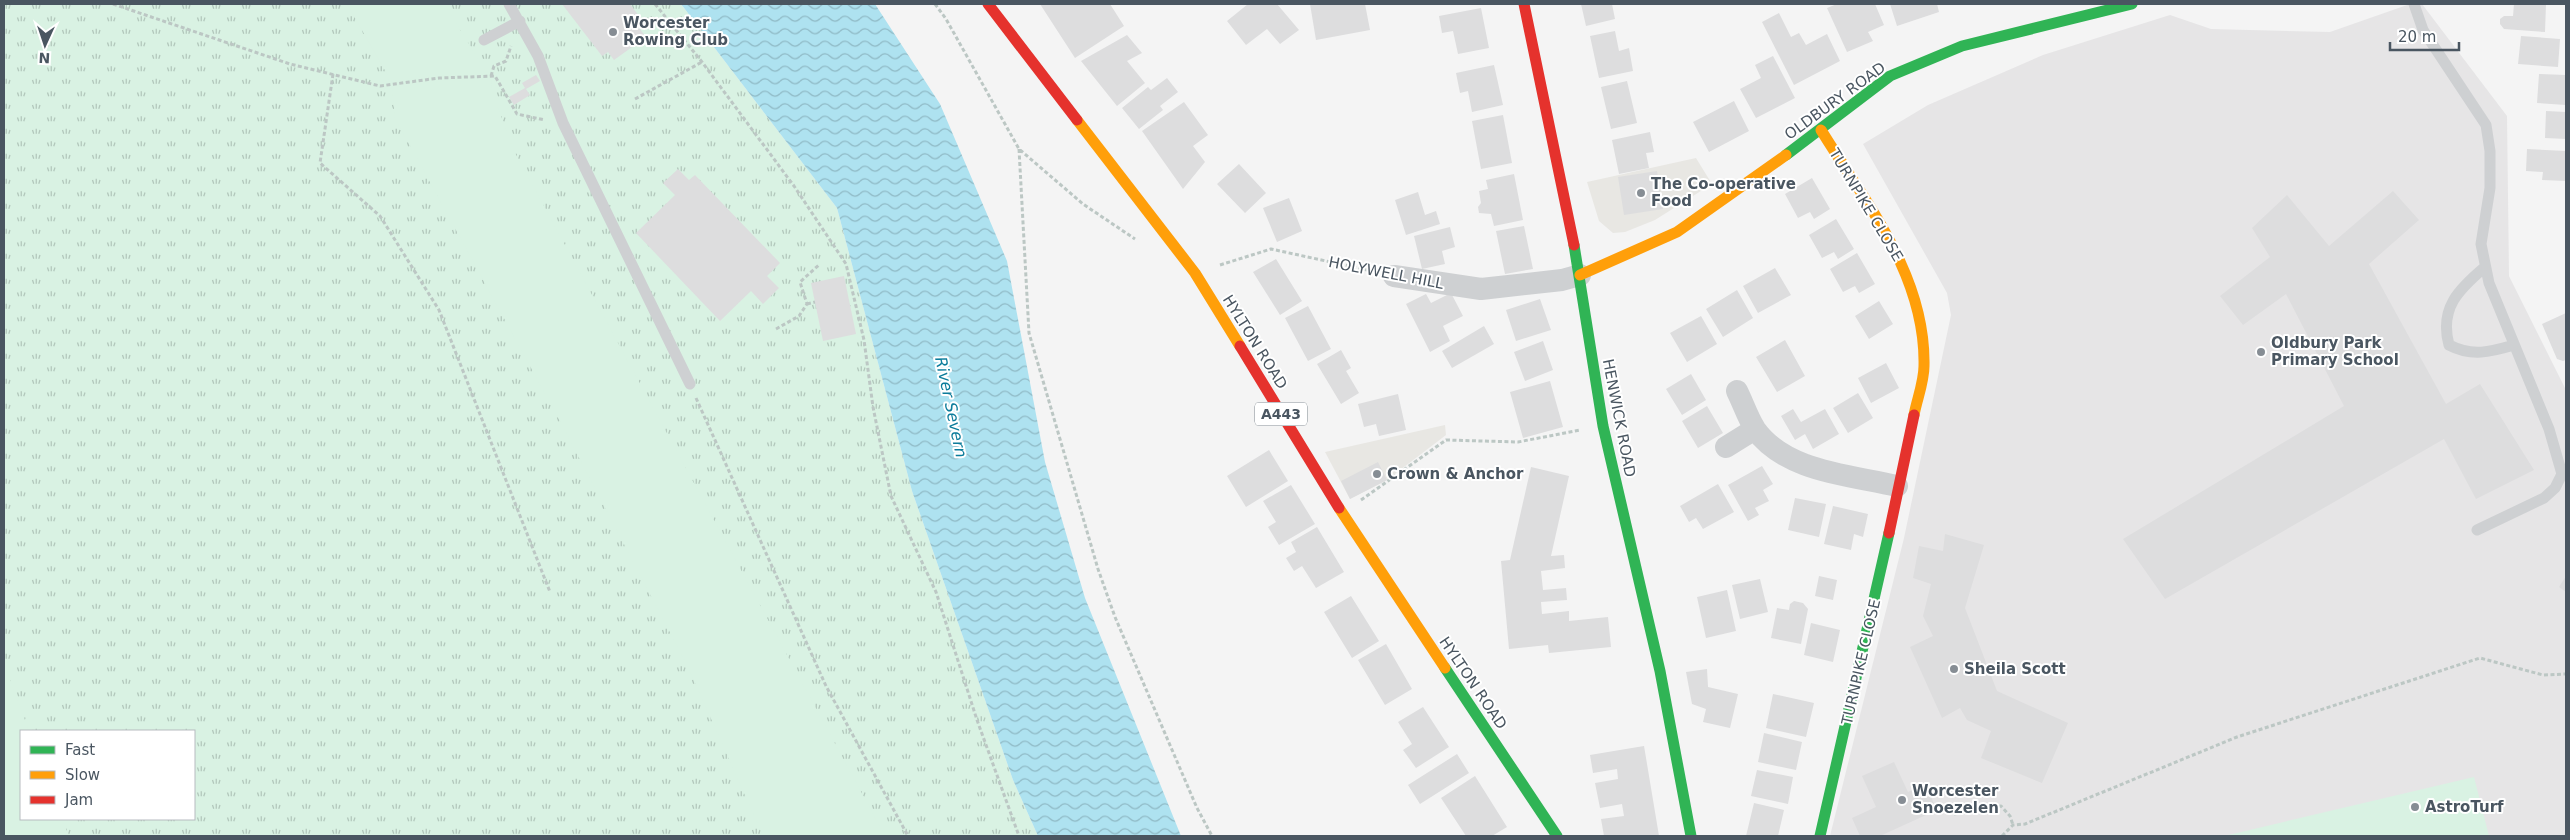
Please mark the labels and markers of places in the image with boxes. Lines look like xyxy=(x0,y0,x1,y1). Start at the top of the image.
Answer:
place label: Worcester Rowing Club xyxy=(623,14,728,49)
marker: Worcester Rowing Club xyxy=(607,26,619,38)
place label: The Co-operative Food xyxy=(1651,175,1796,210)
marker: The Co-operative Food xyxy=(1635,187,1647,199)
place label: Oldbury Park Primary School xyxy=(2271,334,2399,369)
marker: Oldbury Park Primary School xyxy=(2255,346,2267,358)
place label: Crown & Anchor xyxy=(1387,465,1524,483)
marker: Crown & Anchor xyxy=(1371,468,1383,480)
place label: Sheila Scott xyxy=(1964,660,2066,678)
marker: Sheila Scott xyxy=(1948,663,1960,675)
place label: Worcester Snoezelen xyxy=(1912,782,1999,817)
marker: Worcester Snoezelen xyxy=(1896,794,1908,806)
place label: AstroTurf xyxy=(2425,798,2504,816)
marker: AstroTurf xyxy=(2409,801,2421,813)

